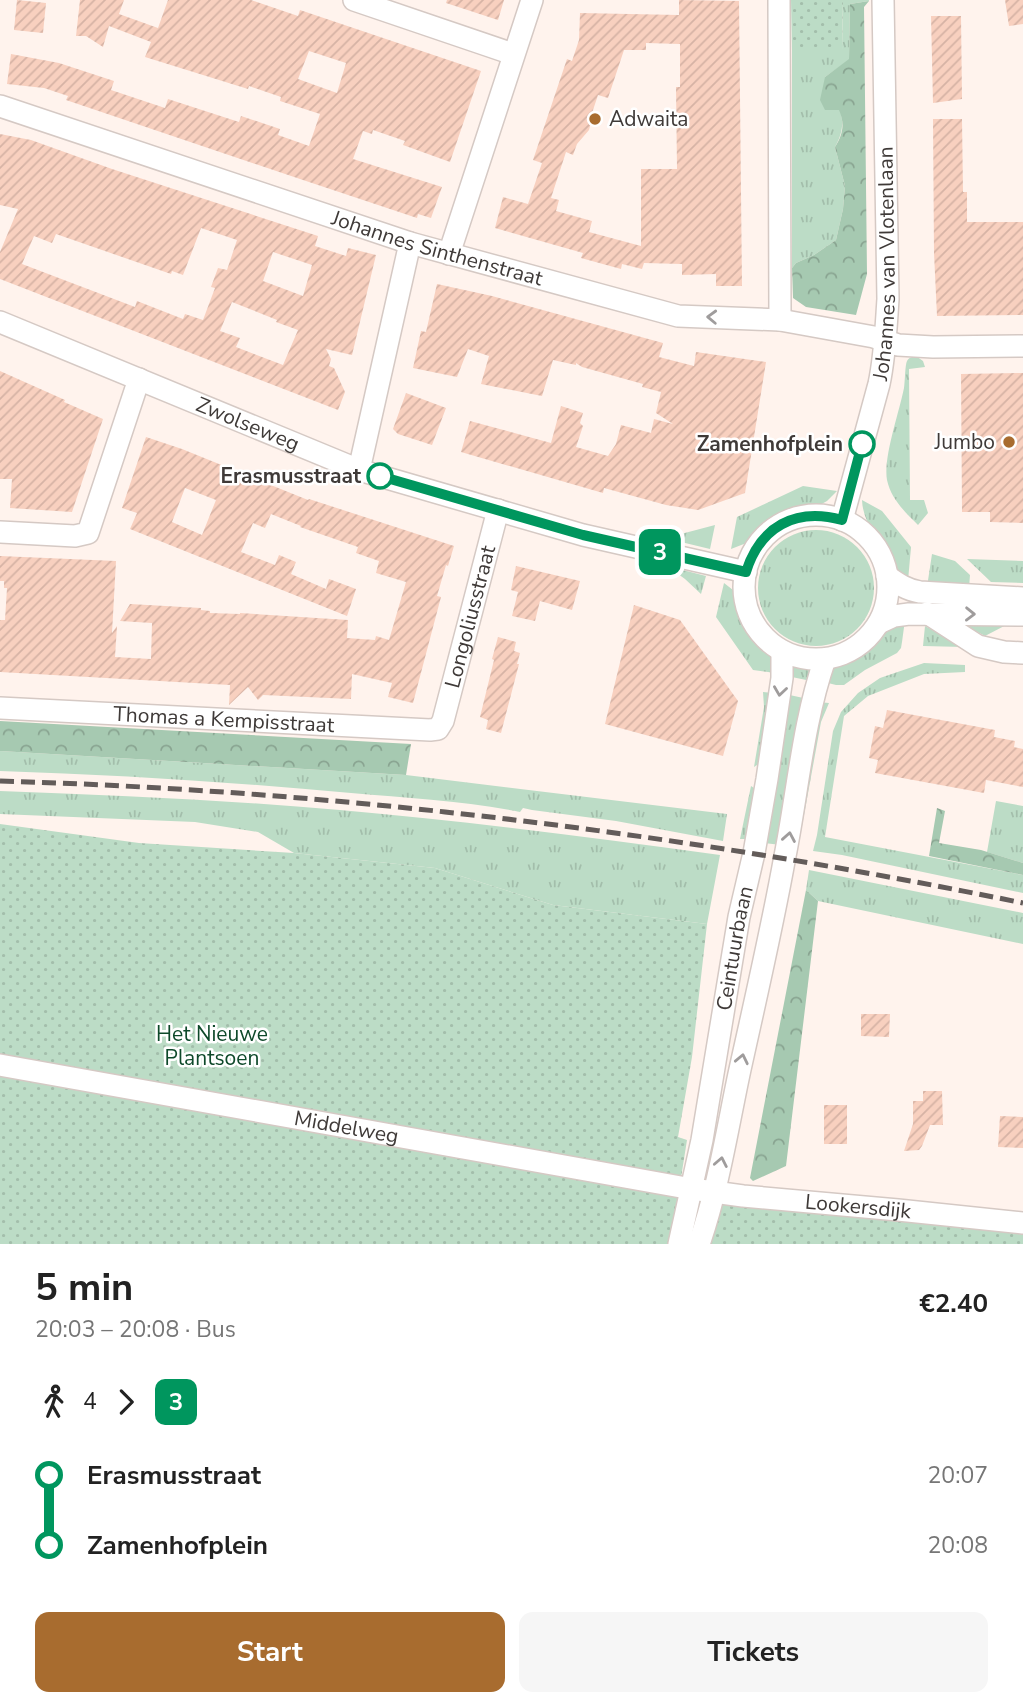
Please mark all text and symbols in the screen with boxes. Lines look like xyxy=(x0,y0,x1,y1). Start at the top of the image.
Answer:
place label: Adwaita xyxy=(609,105,688,133)
marker: Adwaita xyxy=(587,111,603,127)
street label: Johannes van Vlotenlaan xyxy=(866,146,902,384)
street label: Johannes Sinthenstraat xyxy=(327,204,547,293)
one-way arrow xyxy=(706,310,717,325)
street label: Zwolseweg xyxy=(192,390,304,458)
place label: Jumbo xyxy=(934,428,995,456)
place label: Zamenhofplein xyxy=(697,430,843,458)
marker: Zamenhofplein xyxy=(849,431,875,457)
marker: Jumbo xyxy=(1001,434,1017,450)
place label: Erasmusstraat xyxy=(220,462,362,490)
marker: Erasmusstraat xyxy=(367,463,393,489)
line badge: 3 xyxy=(637,529,683,575)
text: 3 xyxy=(653,536,667,568)
street label: Longoliusstraat xyxy=(438,542,502,691)
one-way arrow xyxy=(965,607,976,622)
one-way arrow xyxy=(773,685,788,697)
street label: Thomas a Kempisstraat xyxy=(113,700,336,739)
one-way arrow xyxy=(781,831,796,843)
street label: Ceintuurbaan xyxy=(710,883,760,1013)
park label: Het Nieuwe Plantsoen xyxy=(156,1020,268,1072)
one-way arrow xyxy=(734,1053,749,1065)
street label: Middelweg xyxy=(292,1104,401,1150)
one-way arrow xyxy=(713,1156,728,1168)
street label: Lookersdijk xyxy=(804,1188,913,1225)
text: 5 min xyxy=(35,1262,133,1313)
text: €2.40 xyxy=(919,1286,988,1321)
text: 20:03 – 20:08 · Bus xyxy=(35,1314,236,1345)
icon: walk xyxy=(35,1383,73,1421)
icon: forward xyxy=(107,1383,145,1421)
text: 4 xyxy=(83,1386,97,1417)
text: 3 xyxy=(169,1386,183,1418)
text: Erasmusstraat xyxy=(87,1458,261,1493)
text: 20:07 xyxy=(928,1460,988,1491)
text: Zamenhofplein xyxy=(87,1528,268,1563)
text: 20:08 xyxy=(928,1530,988,1561)
button: Start xyxy=(35,1612,505,1692)
button: Tickets xyxy=(519,1612,988,1692)

